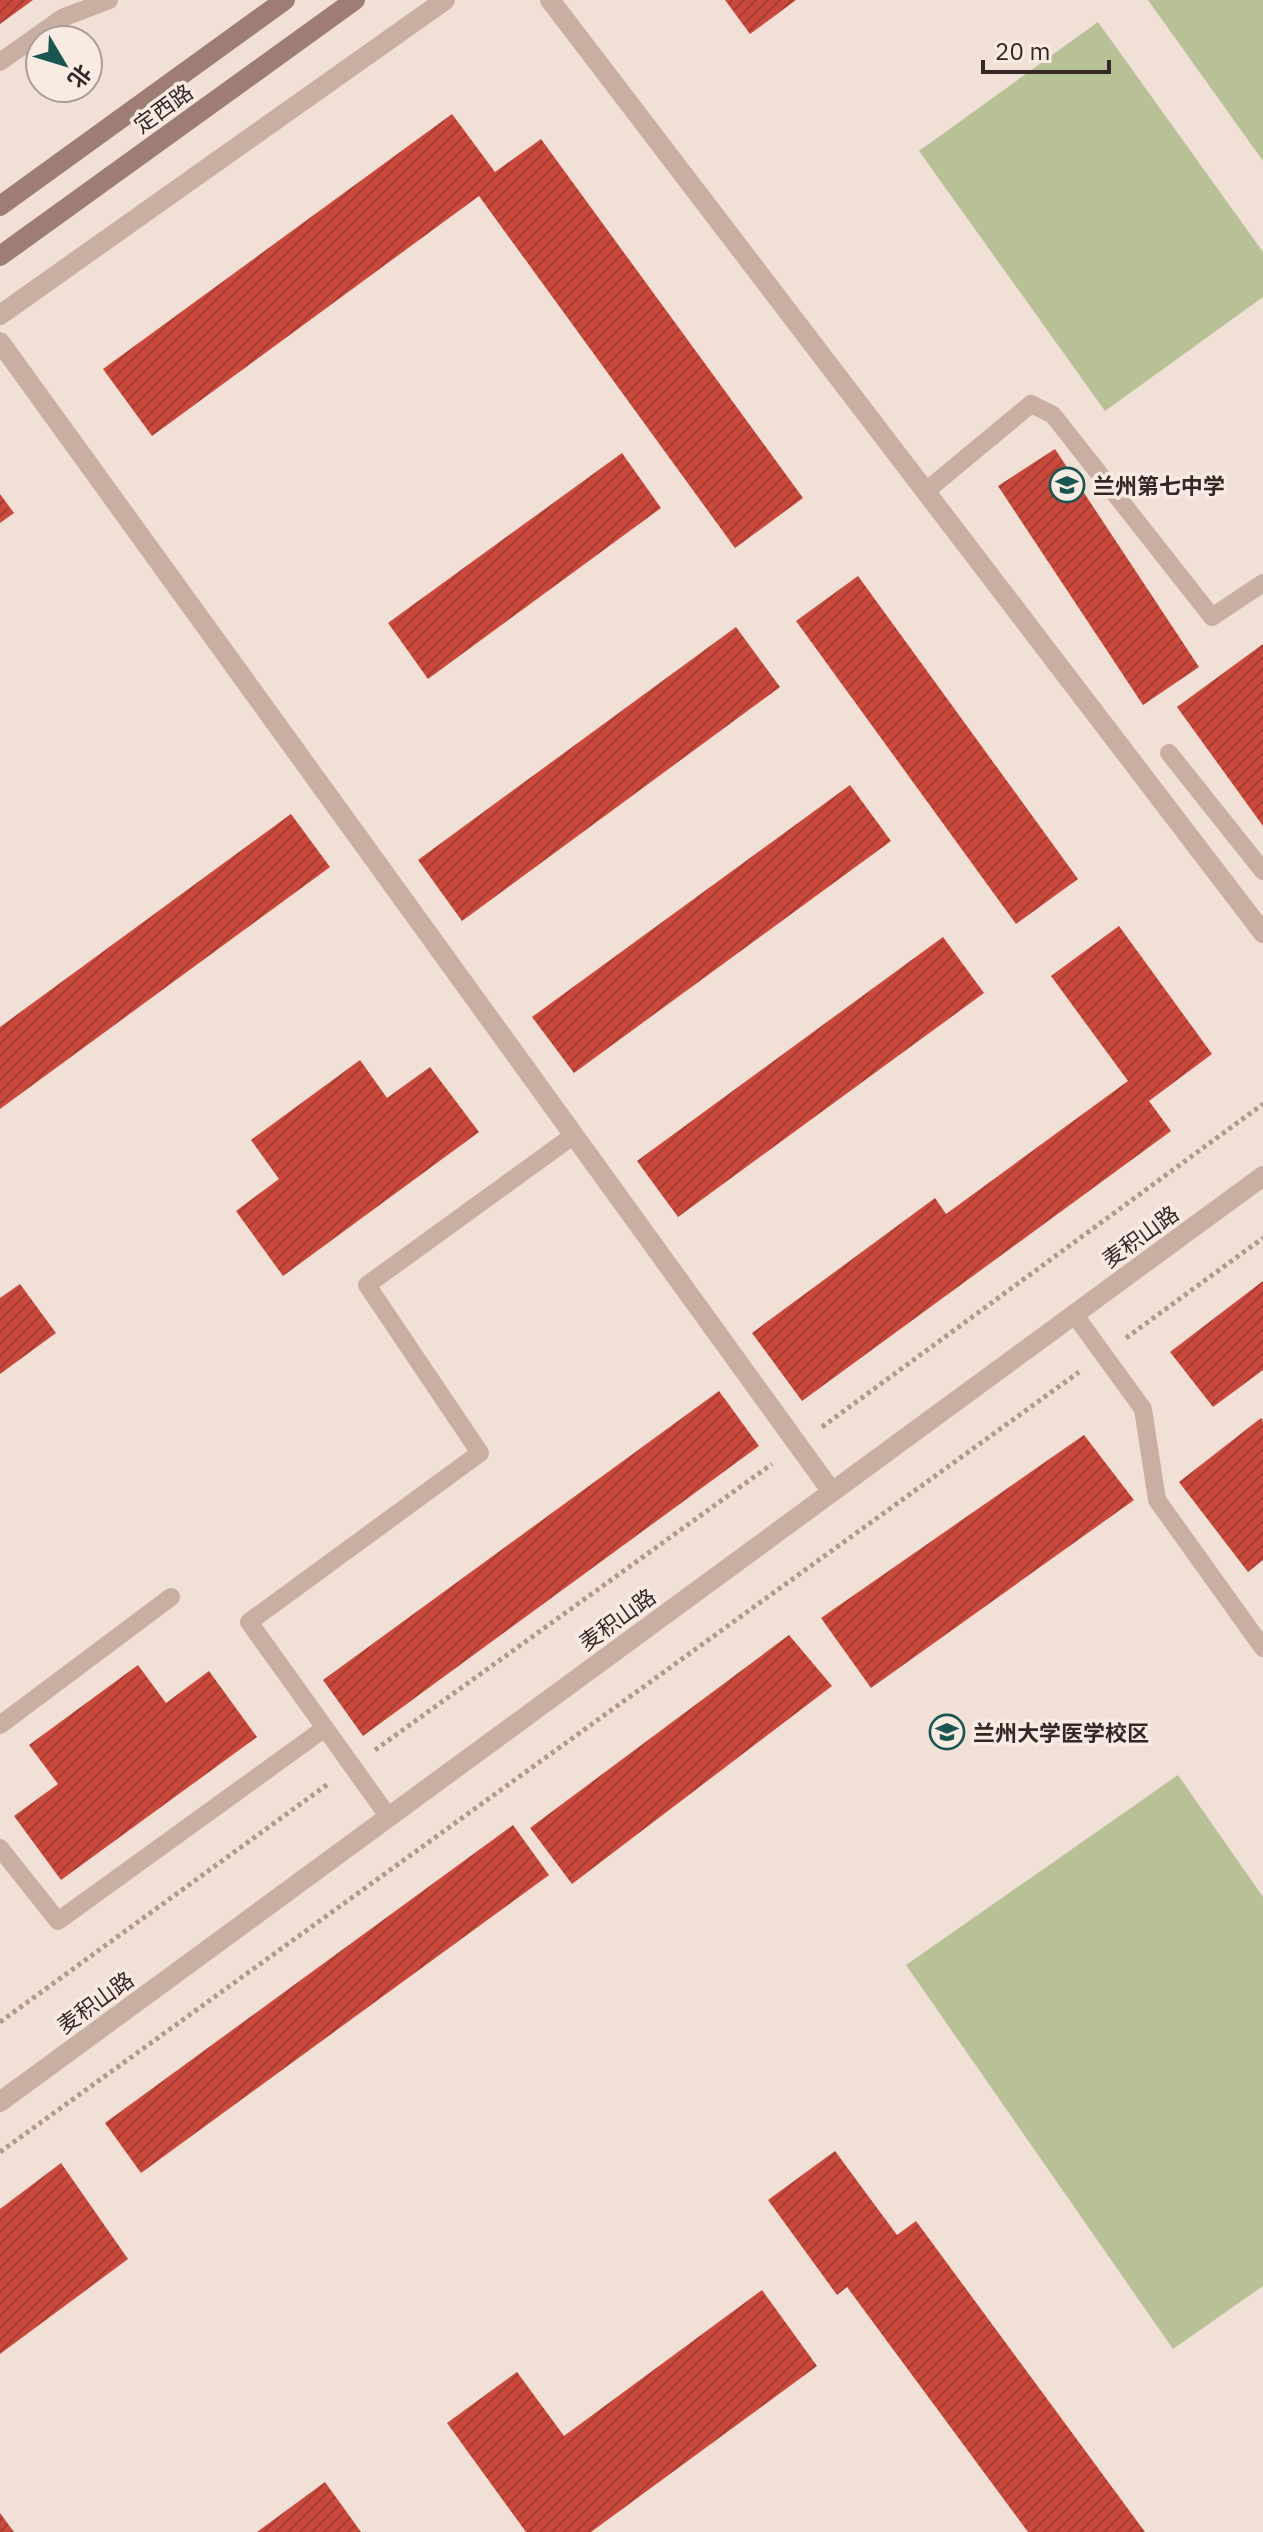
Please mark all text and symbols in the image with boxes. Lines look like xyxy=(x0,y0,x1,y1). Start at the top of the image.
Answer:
north arrow xyxy=(24,24,104,104)
scale bar xyxy=(983,24,1109,74)
text: 20 m xyxy=(995,35,1050,67)
text: 北 xyxy=(62,59,98,94)
street label: 定西路 xyxy=(128,77,198,139)
school or university icon: 兰州第七中学 xyxy=(1048,466,1086,504)
place label: 兰州第七中学 xyxy=(1093,471,1225,500)
street label: 麦积山路 xyxy=(1096,1198,1184,1274)
street label: 麦积山路 xyxy=(573,1581,661,1657)
school or university icon: 兰州大学医学校区 xyxy=(928,1713,966,1751)
place label: 兰州大学医学校区 xyxy=(973,1718,1149,1747)
street label: 麦积山路 xyxy=(51,1964,139,2040)

